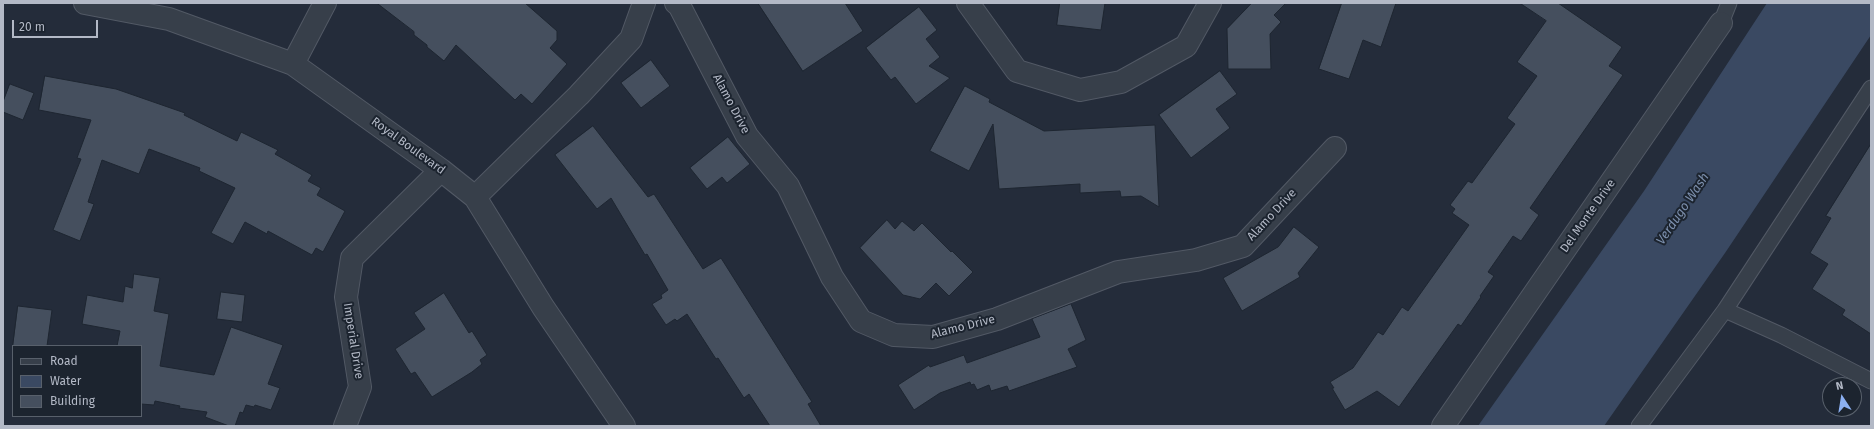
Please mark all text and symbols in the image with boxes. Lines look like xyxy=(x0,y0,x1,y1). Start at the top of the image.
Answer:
scale bar xyxy=(14,12,100,38)
text: 20 m xyxy=(19,20,45,34)
street label: Alamo Drive xyxy=(709,72,753,136)
street label: Royal Boulevard xyxy=(368,114,448,178)
water label: Verdugo Wash xyxy=(1653,170,1713,248)
street label: Del Monte Drive xyxy=(1557,177,1619,255)
street label: Alamo Drive xyxy=(1244,186,1300,244)
street label: Imperial Drive xyxy=(340,302,366,380)
street label: Alamo Drive xyxy=(929,312,997,342)
legend xyxy=(12,345,142,417)
text: Road xyxy=(50,354,78,368)
text: Water xyxy=(50,374,81,388)
north arrow xyxy=(1822,377,1862,417)
text: N xyxy=(1835,379,1845,393)
text: Building xyxy=(50,394,95,408)

